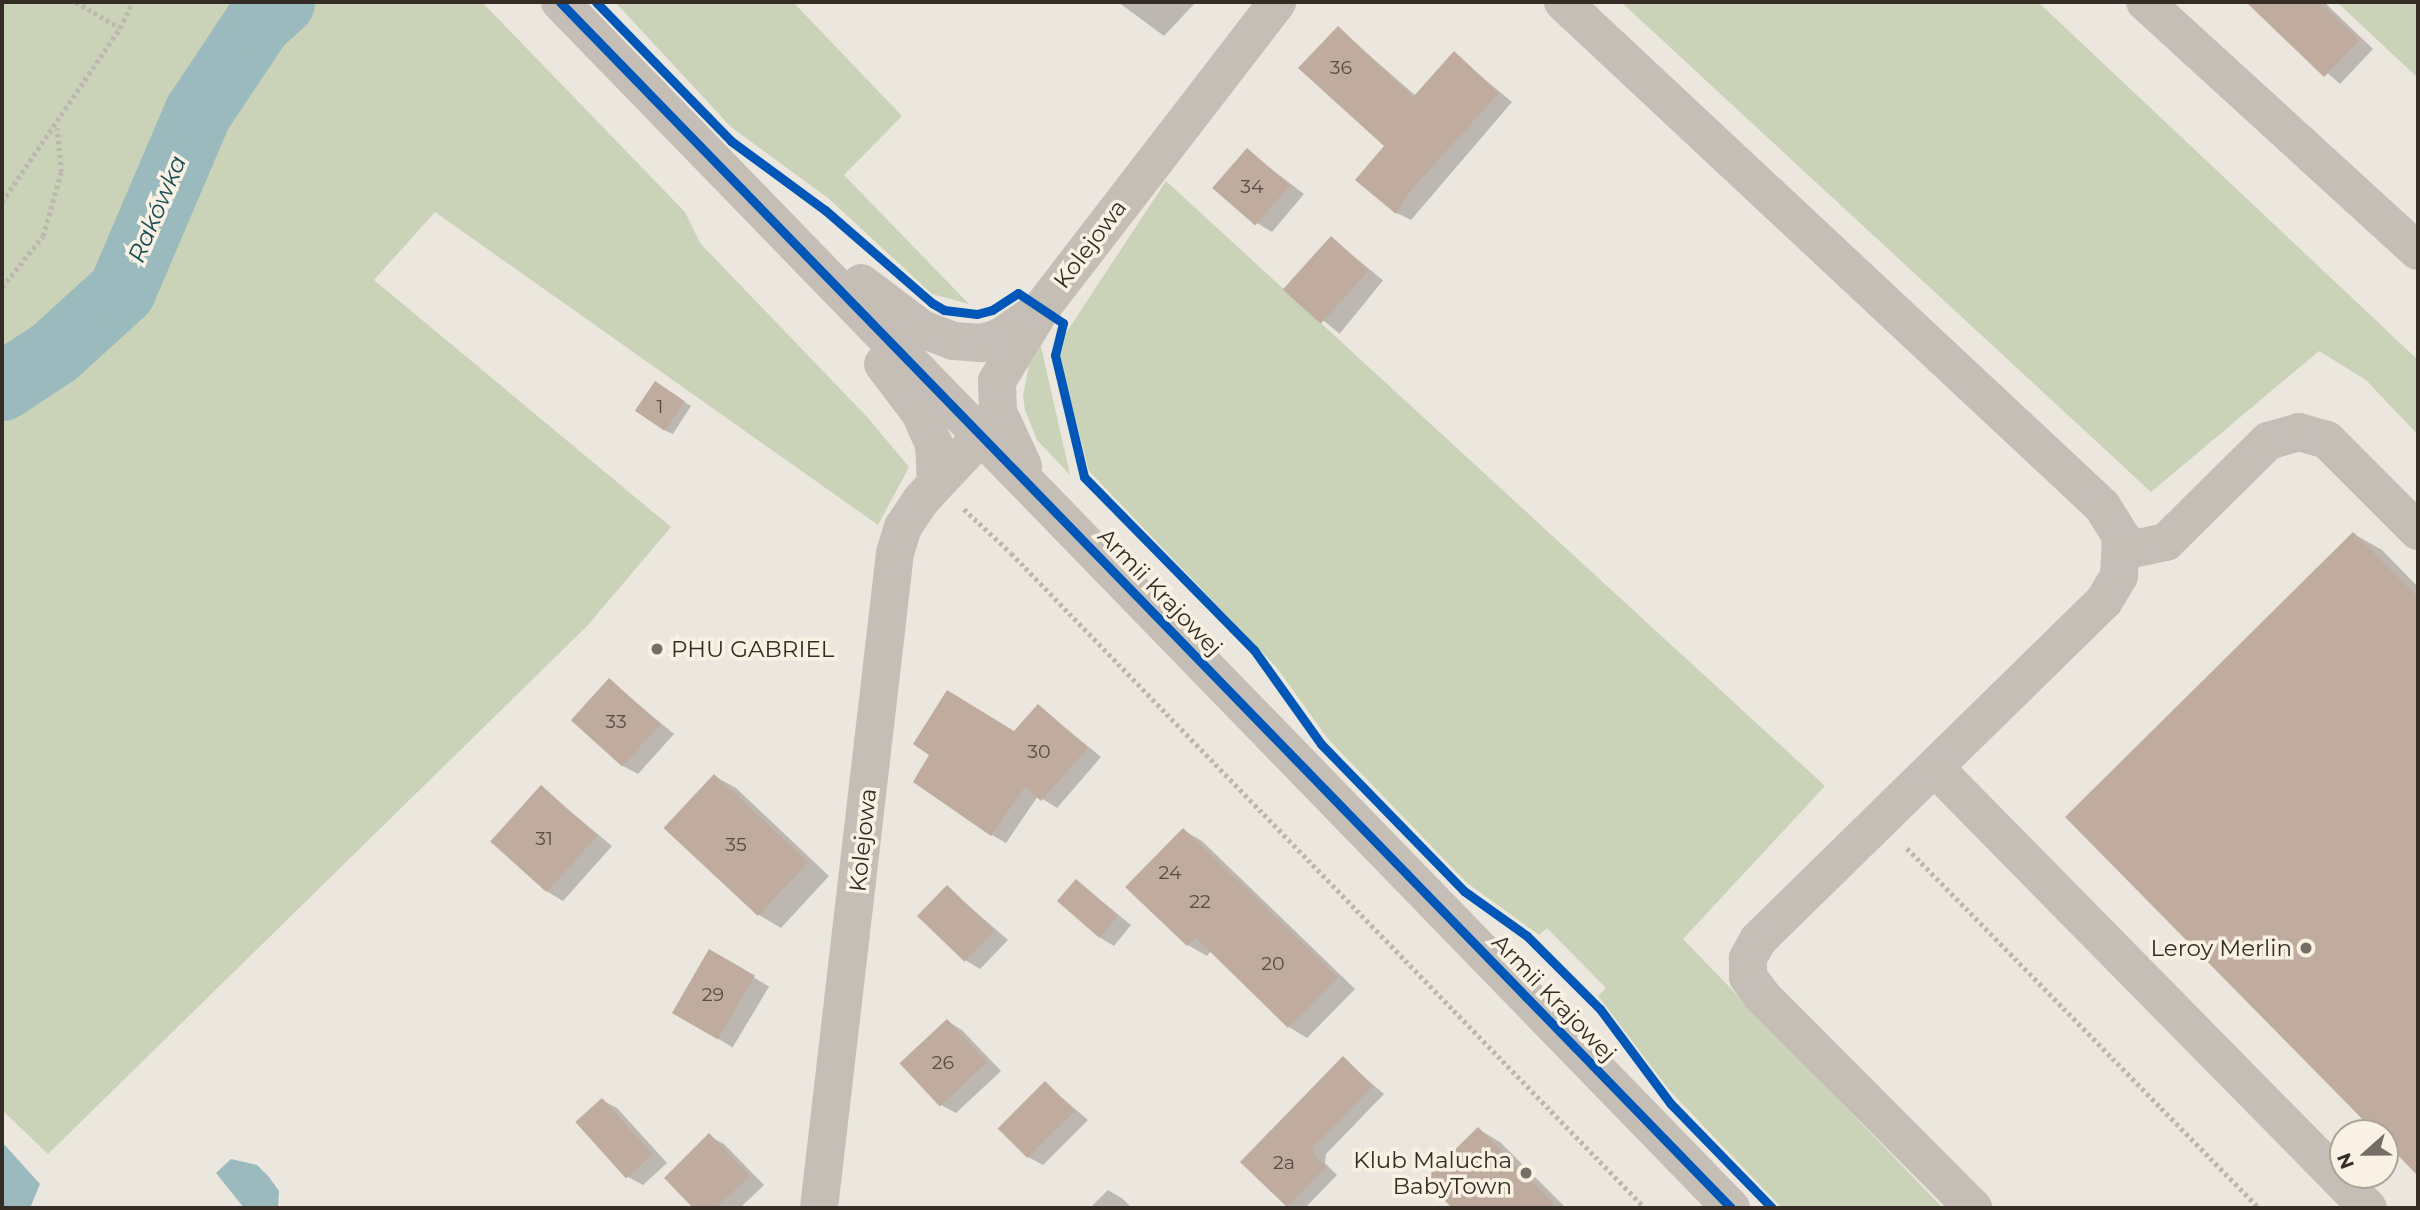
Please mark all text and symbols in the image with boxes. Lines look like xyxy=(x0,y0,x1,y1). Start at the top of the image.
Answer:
house number: 36 xyxy=(1330,57,1352,79)
water label: Rakówka xyxy=(122,151,192,267)
house number: 34 xyxy=(1240,176,1264,198)
street label: Kolejowa xyxy=(1048,194,1132,294)
house number: 1 xyxy=(657,396,663,418)
street label: Armii Krajowej xyxy=(1092,522,1228,662)
place label: PHU GABRIEL xyxy=(671,635,834,663)
marker: PHU GABRIEL xyxy=(649,641,665,657)
house number: 33 xyxy=(605,711,627,733)
house number: 30 xyxy=(1027,741,1051,763)
street label: Kolejowa xyxy=(844,787,882,893)
house number: 31 xyxy=(535,828,553,850)
house number: 35 xyxy=(725,834,747,856)
house number: 24 xyxy=(1159,862,1181,884)
house number: 22 xyxy=(1189,891,1211,913)
street label: Armii Krajowej xyxy=(1486,928,1622,1068)
place label: Leroy Merlin xyxy=(2150,934,2292,962)
marker: Leroy Merlin xyxy=(2298,940,2314,956)
house number: 20 xyxy=(1261,953,1285,975)
house number: 29 xyxy=(702,984,724,1006)
house number: 26 xyxy=(932,1052,954,1074)
north arrow xyxy=(2329,1119,2399,1189)
place label: Klub Malucha BabyTown xyxy=(1353,1146,1512,1200)
text: N xyxy=(2332,1150,2359,1172)
house number: 2a xyxy=(1273,1152,1295,1174)
marker: Klub Malucha BabyTown xyxy=(1518,1165,1534,1181)

